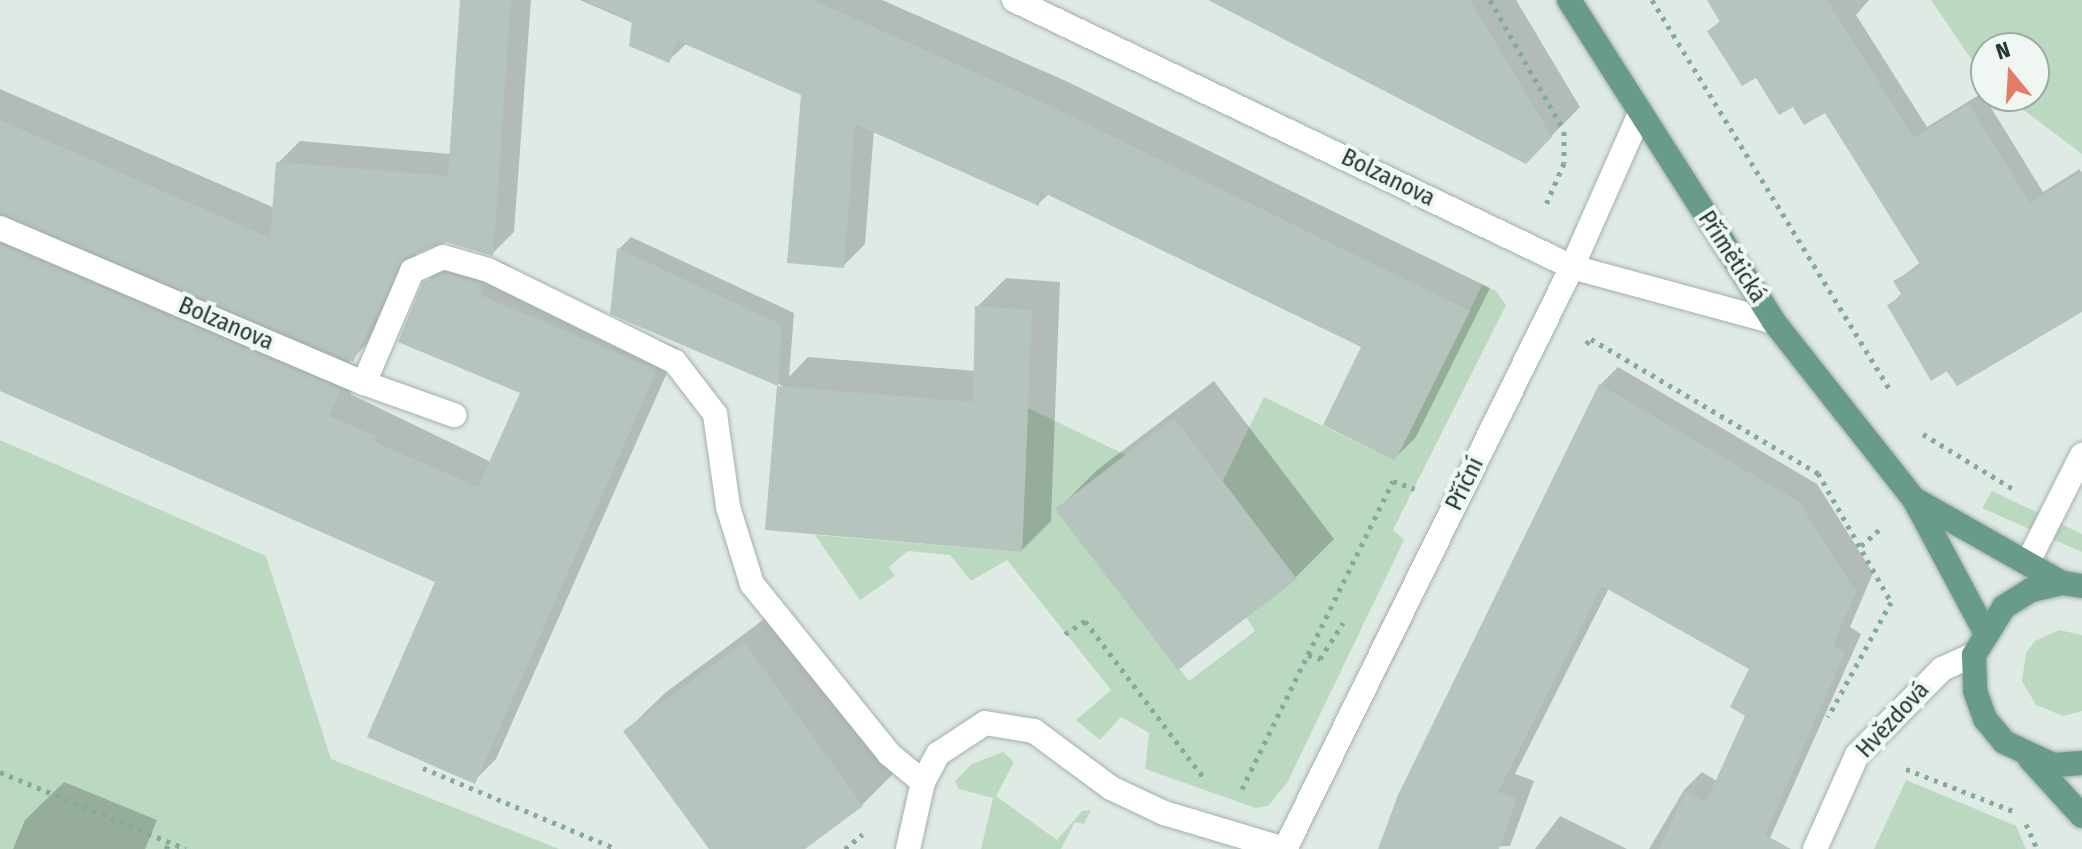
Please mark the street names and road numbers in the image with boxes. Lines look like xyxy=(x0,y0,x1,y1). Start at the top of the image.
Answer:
street label: Bolzanova xyxy=(1336,143,1440,213)
street label: Přímětická xyxy=(1692,206,1772,308)
street label: Bolzanova xyxy=(174,291,278,357)
street label: Příční xyxy=(1440,453,1490,515)
street label: Hvězdová xyxy=(1851,676,1935,764)

